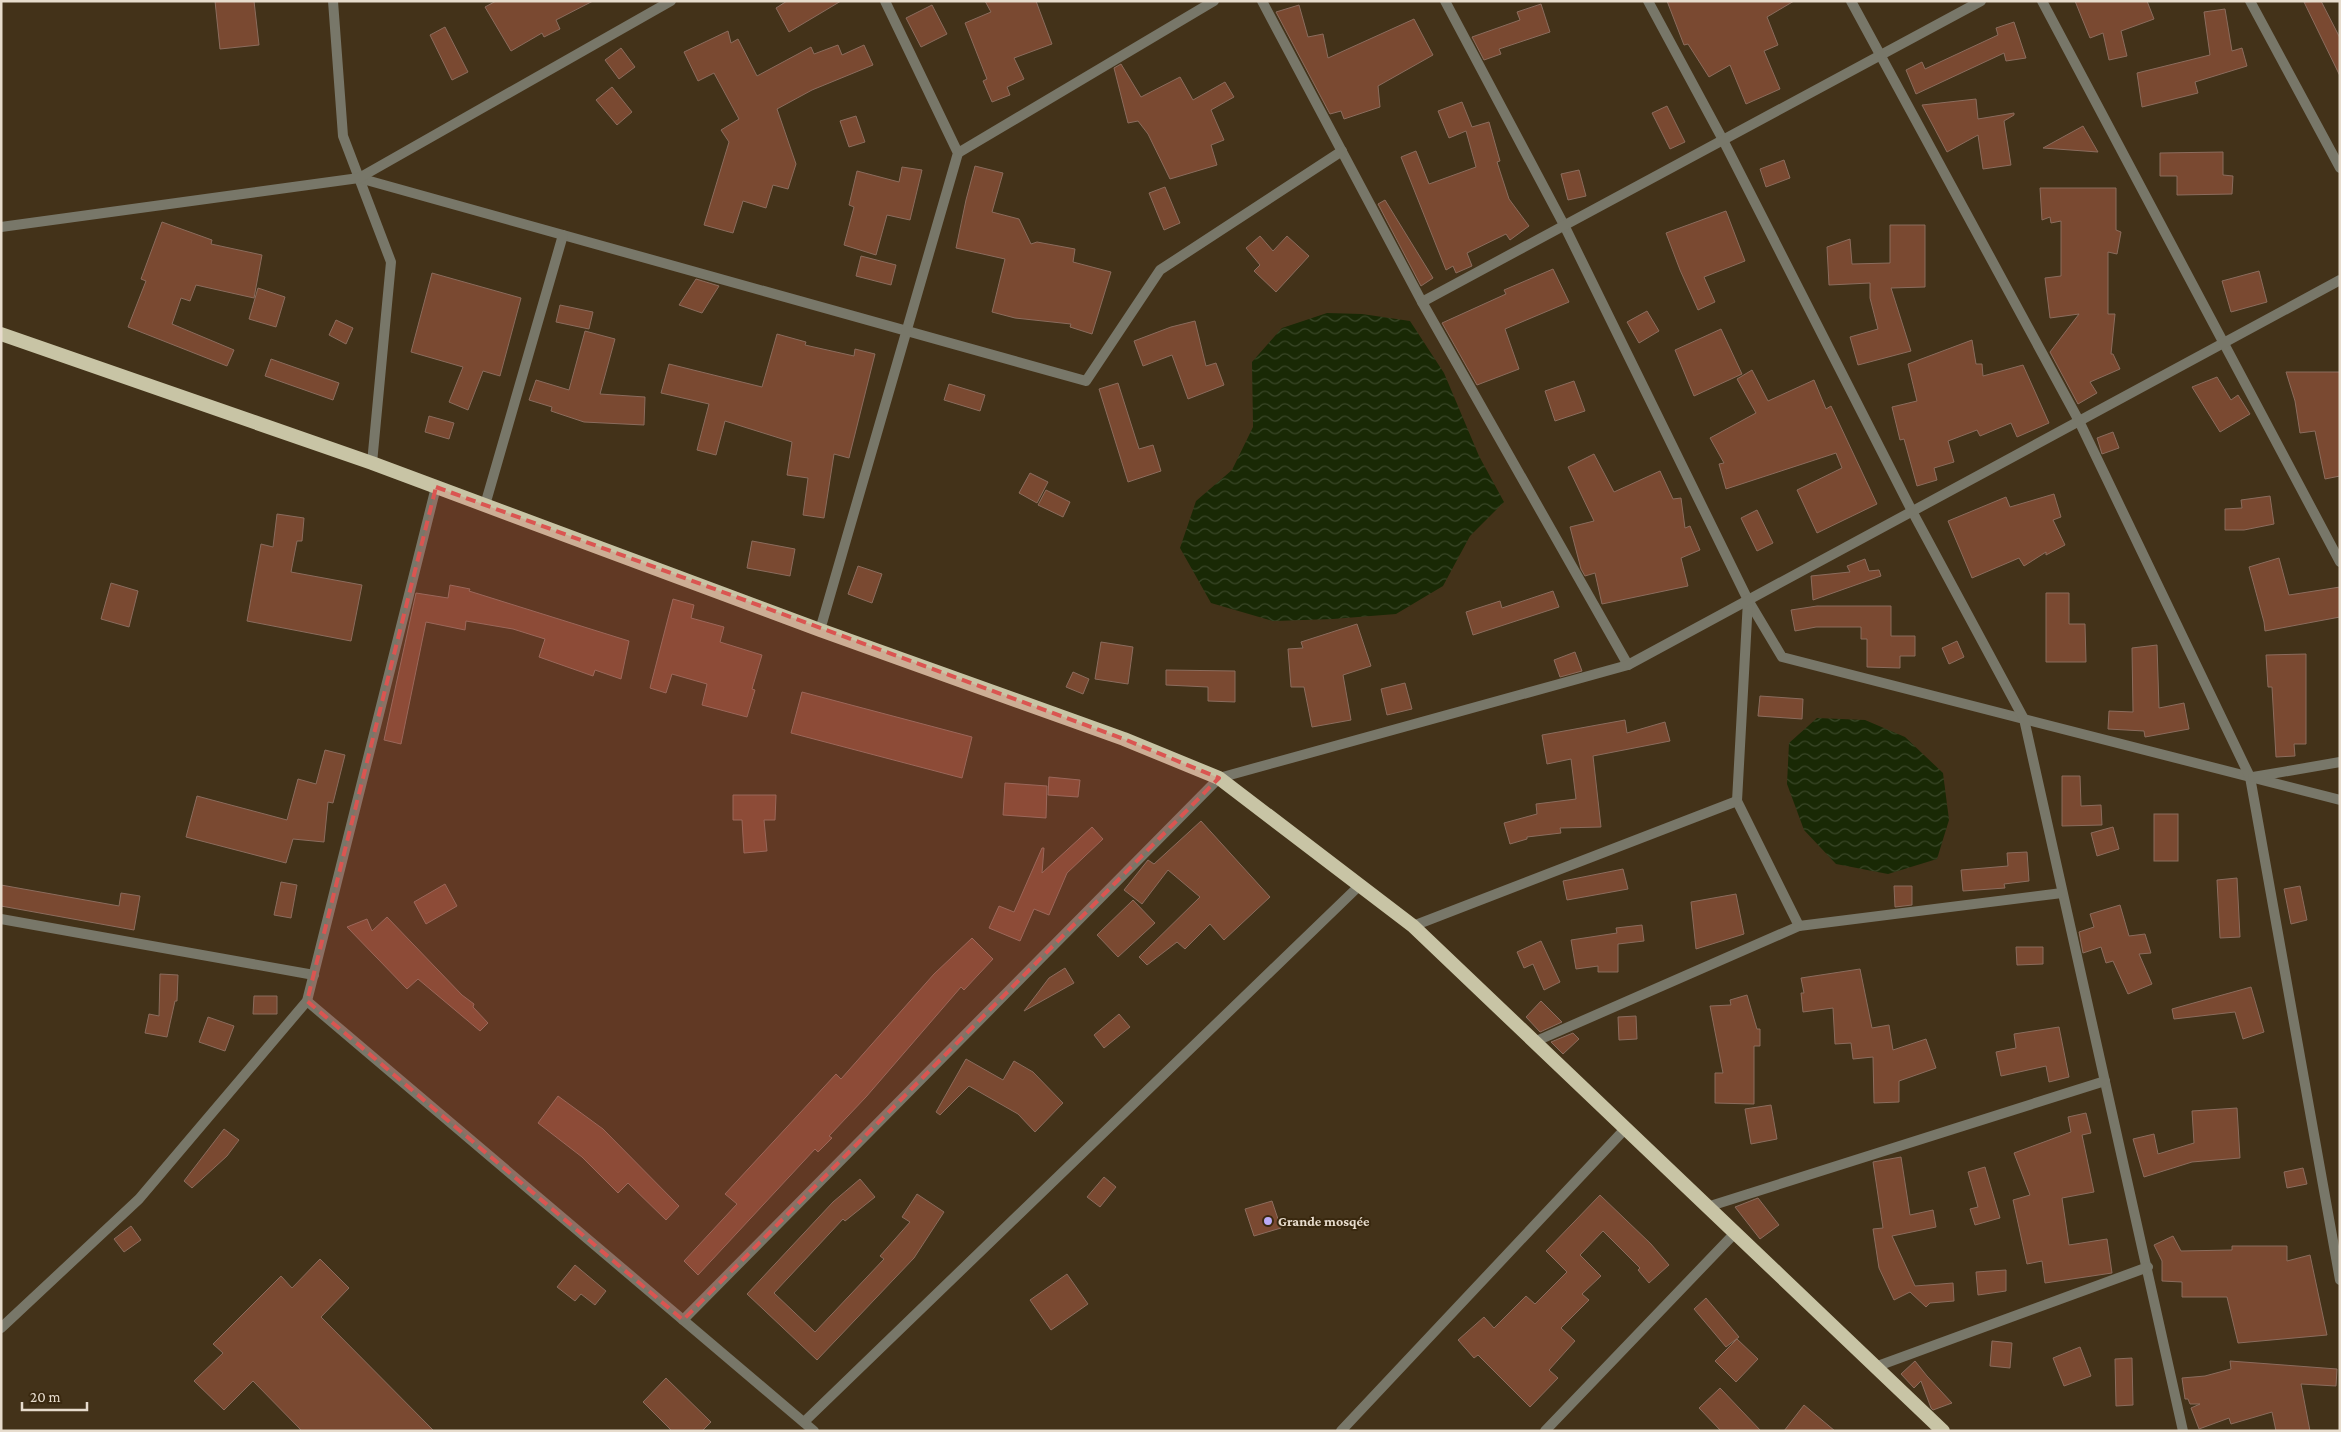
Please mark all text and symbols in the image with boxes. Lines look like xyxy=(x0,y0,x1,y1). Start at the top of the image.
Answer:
place label: Grande mosqée xyxy=(1278,1213,1370,1229)
marker: Grande mosqée xyxy=(1262,1215,1274,1227)
scale bar xyxy=(22,1380,88,1412)
text: 20 m xyxy=(30,1389,61,1405)

